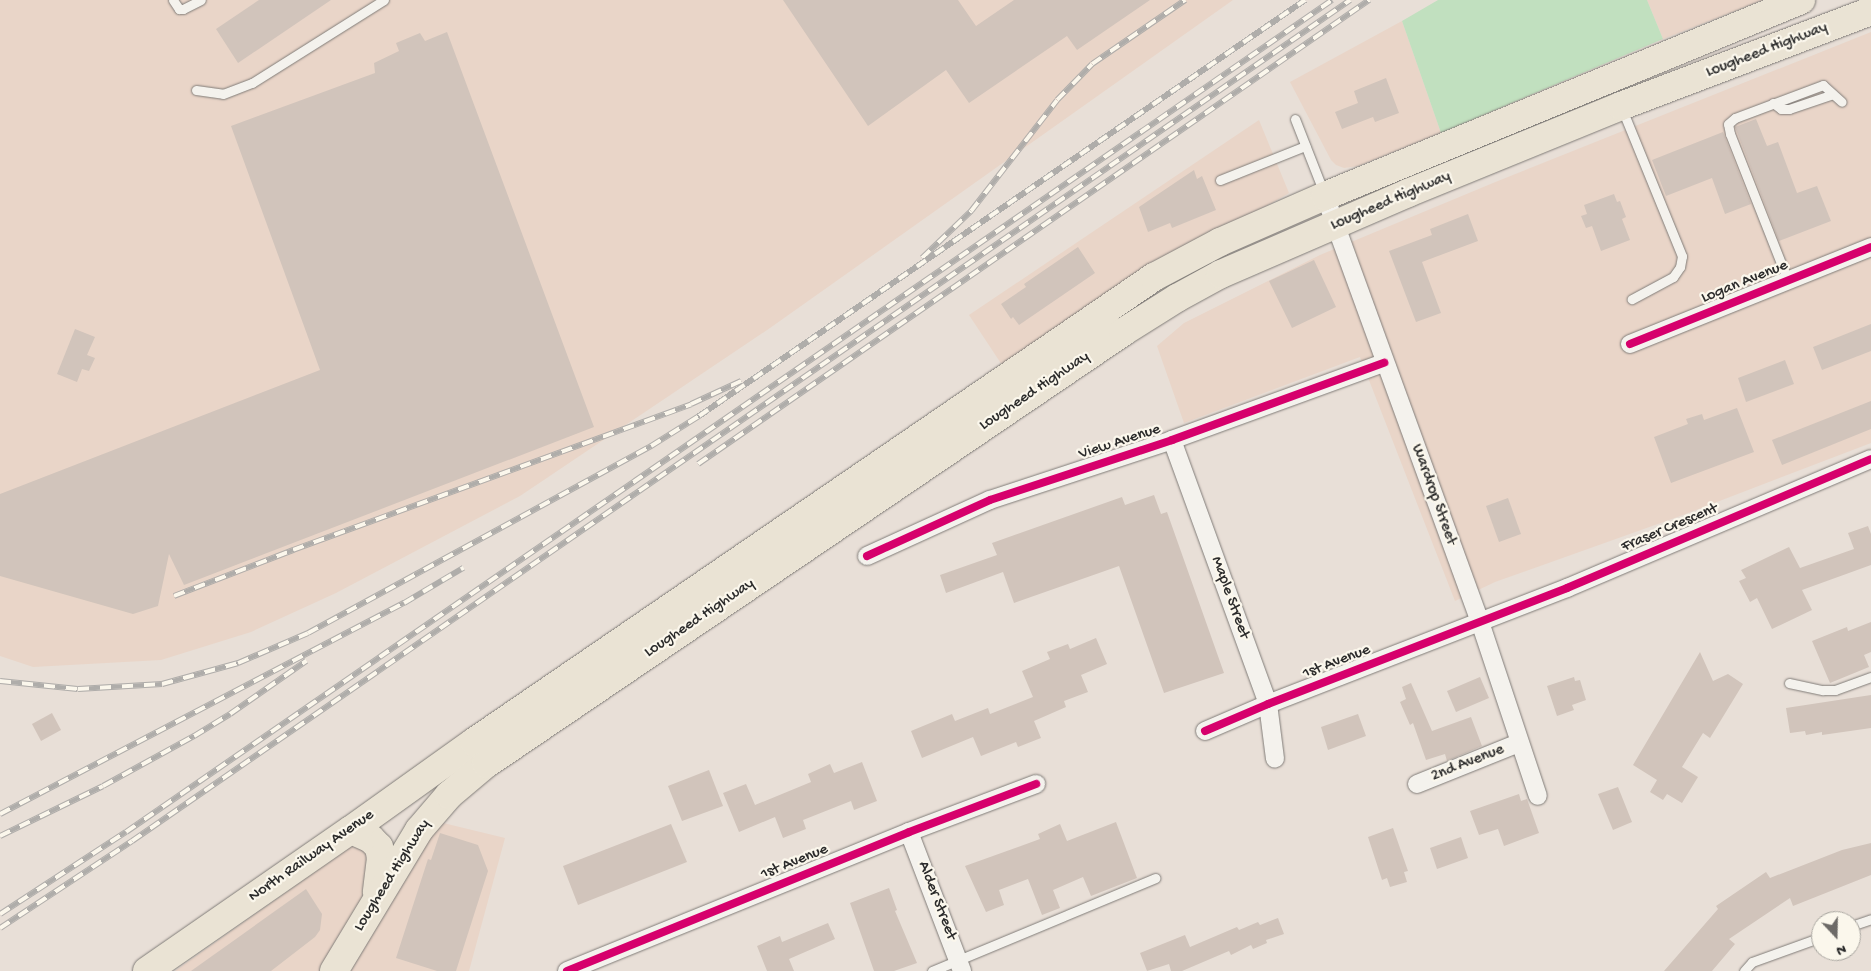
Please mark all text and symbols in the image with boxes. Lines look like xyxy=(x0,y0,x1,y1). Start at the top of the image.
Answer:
street label: Lougheed Highway xyxy=(1704,19,1830,83)
street label: Lougheed Highway xyxy=(1328,168,1454,236)
street label: Logan Avenue xyxy=(1699,257,1791,309)
street label: Lougheed Highway xyxy=(976,348,1094,436)
street label: View Avenue xyxy=(1077,421,1163,465)
street label: Wardrop Street xyxy=(1406,442,1460,548)
street label: Fraser Crescent xyxy=(1619,500,1721,558)
street label: Maple Street xyxy=(1205,554,1253,642)
street label: Lougheed Highway xyxy=(641,575,759,663)
street label: 1st Avenue xyxy=(1301,641,1373,685)
street label: 2nd Avenue xyxy=(1429,741,1507,787)
street label: North Railway Avenue xyxy=(246,807,378,907)
street label: Lougheed Highway xyxy=(351,816,435,936)
street label: 1st Avenue xyxy=(759,841,831,885)
street label: Alder Street xyxy=(912,859,960,943)
north arrow xyxy=(1811,911,1861,961)
text: N xyxy=(1834,940,1849,959)

